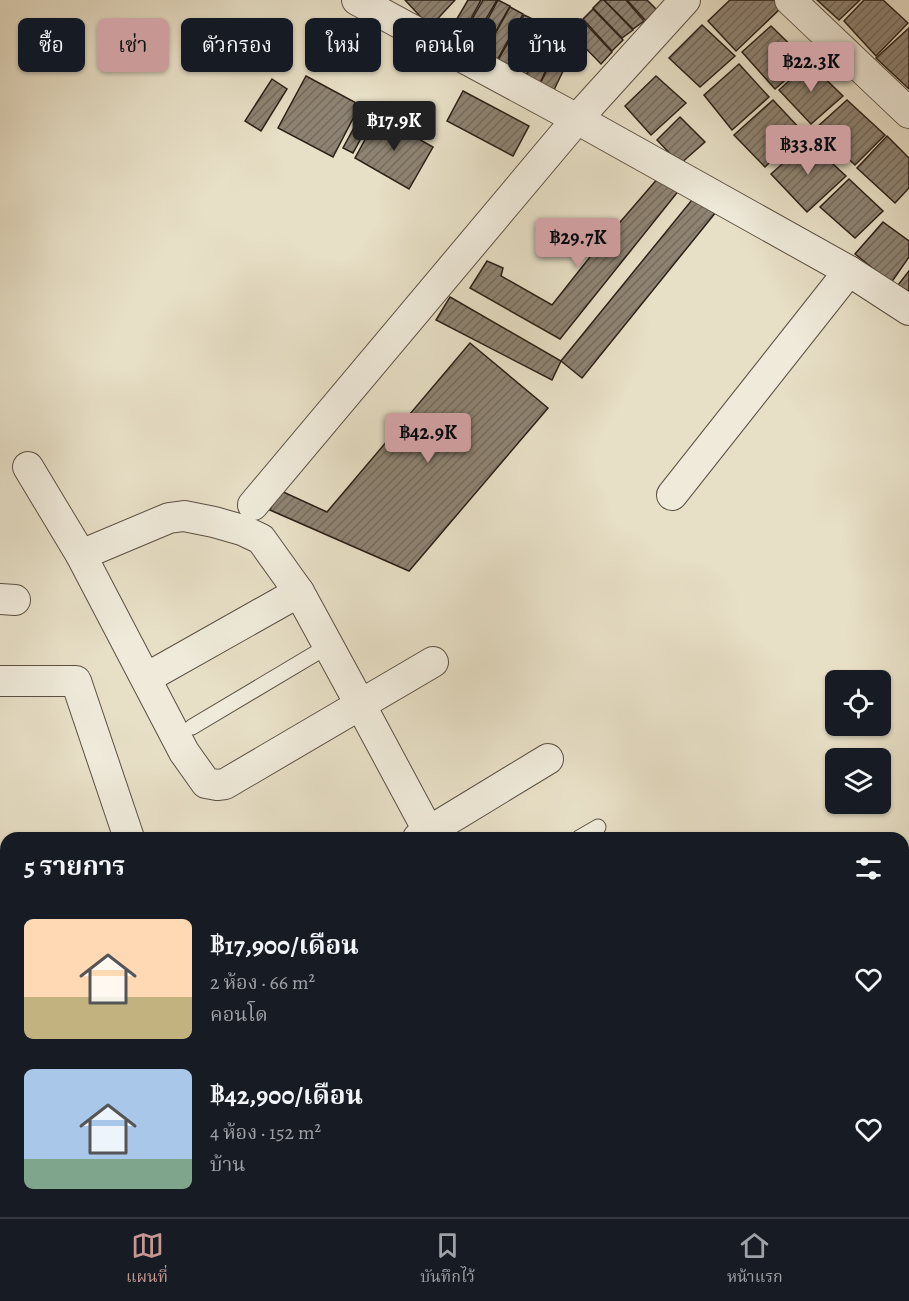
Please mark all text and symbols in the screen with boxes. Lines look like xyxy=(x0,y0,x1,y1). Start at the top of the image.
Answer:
chip: ซื้อ xyxy=(18,18,85,72)
chip: เช่า xyxy=(97,18,169,72)
chip: ตัวกรอง xyxy=(181,18,293,72)
chip: ใหม่ xyxy=(305,18,381,72)
chip: คอนโด xyxy=(393,18,496,72)
chip: บ้าน xyxy=(508,18,587,72)
pin: ฿22.3K xyxy=(762,42,860,93)
text: ฿22.3K xyxy=(782,48,840,75)
pin: ฿17.9K xyxy=(345,101,443,152)
text: ฿17.9K xyxy=(367,107,421,134)
pin: ฿33.8K xyxy=(759,125,857,176)
text: ฿33.8K xyxy=(780,131,836,158)
pin: ฿29.7K xyxy=(529,218,627,269)
text: ฿29.7K xyxy=(549,224,607,251)
pin: ฿42.9K xyxy=(379,413,477,464)
text: ฿42.9K xyxy=(399,419,457,446)
map controls xyxy=(825,670,891,814)
button: locate xyxy=(825,670,891,736)
button: layers xyxy=(825,748,891,814)
text: 5 รายการ xyxy=(24,849,125,884)
icon: filters xyxy=(852,852,885,885)
text: ฿17,900/เดือน xyxy=(210,928,359,963)
icon: home xyxy=(72,943,144,1015)
icon: heart xyxy=(852,963,885,996)
text: 2 ห้อง · 66 m² xyxy=(210,969,315,996)
text: คอนโด xyxy=(210,1001,268,1028)
text: ฿42,900/เดือน xyxy=(210,1078,363,1113)
icon: home xyxy=(72,1093,144,1165)
icon: heart xyxy=(852,1113,885,1146)
text: 4 ห้อง · 152 m² xyxy=(210,1119,321,1146)
text: บ้าน xyxy=(210,1151,246,1178)
tab: แผนที่ xyxy=(126,1229,168,1291)
tab: บันทึกไว้ xyxy=(420,1229,475,1291)
tab: หน้าแรก xyxy=(727,1229,783,1291)

